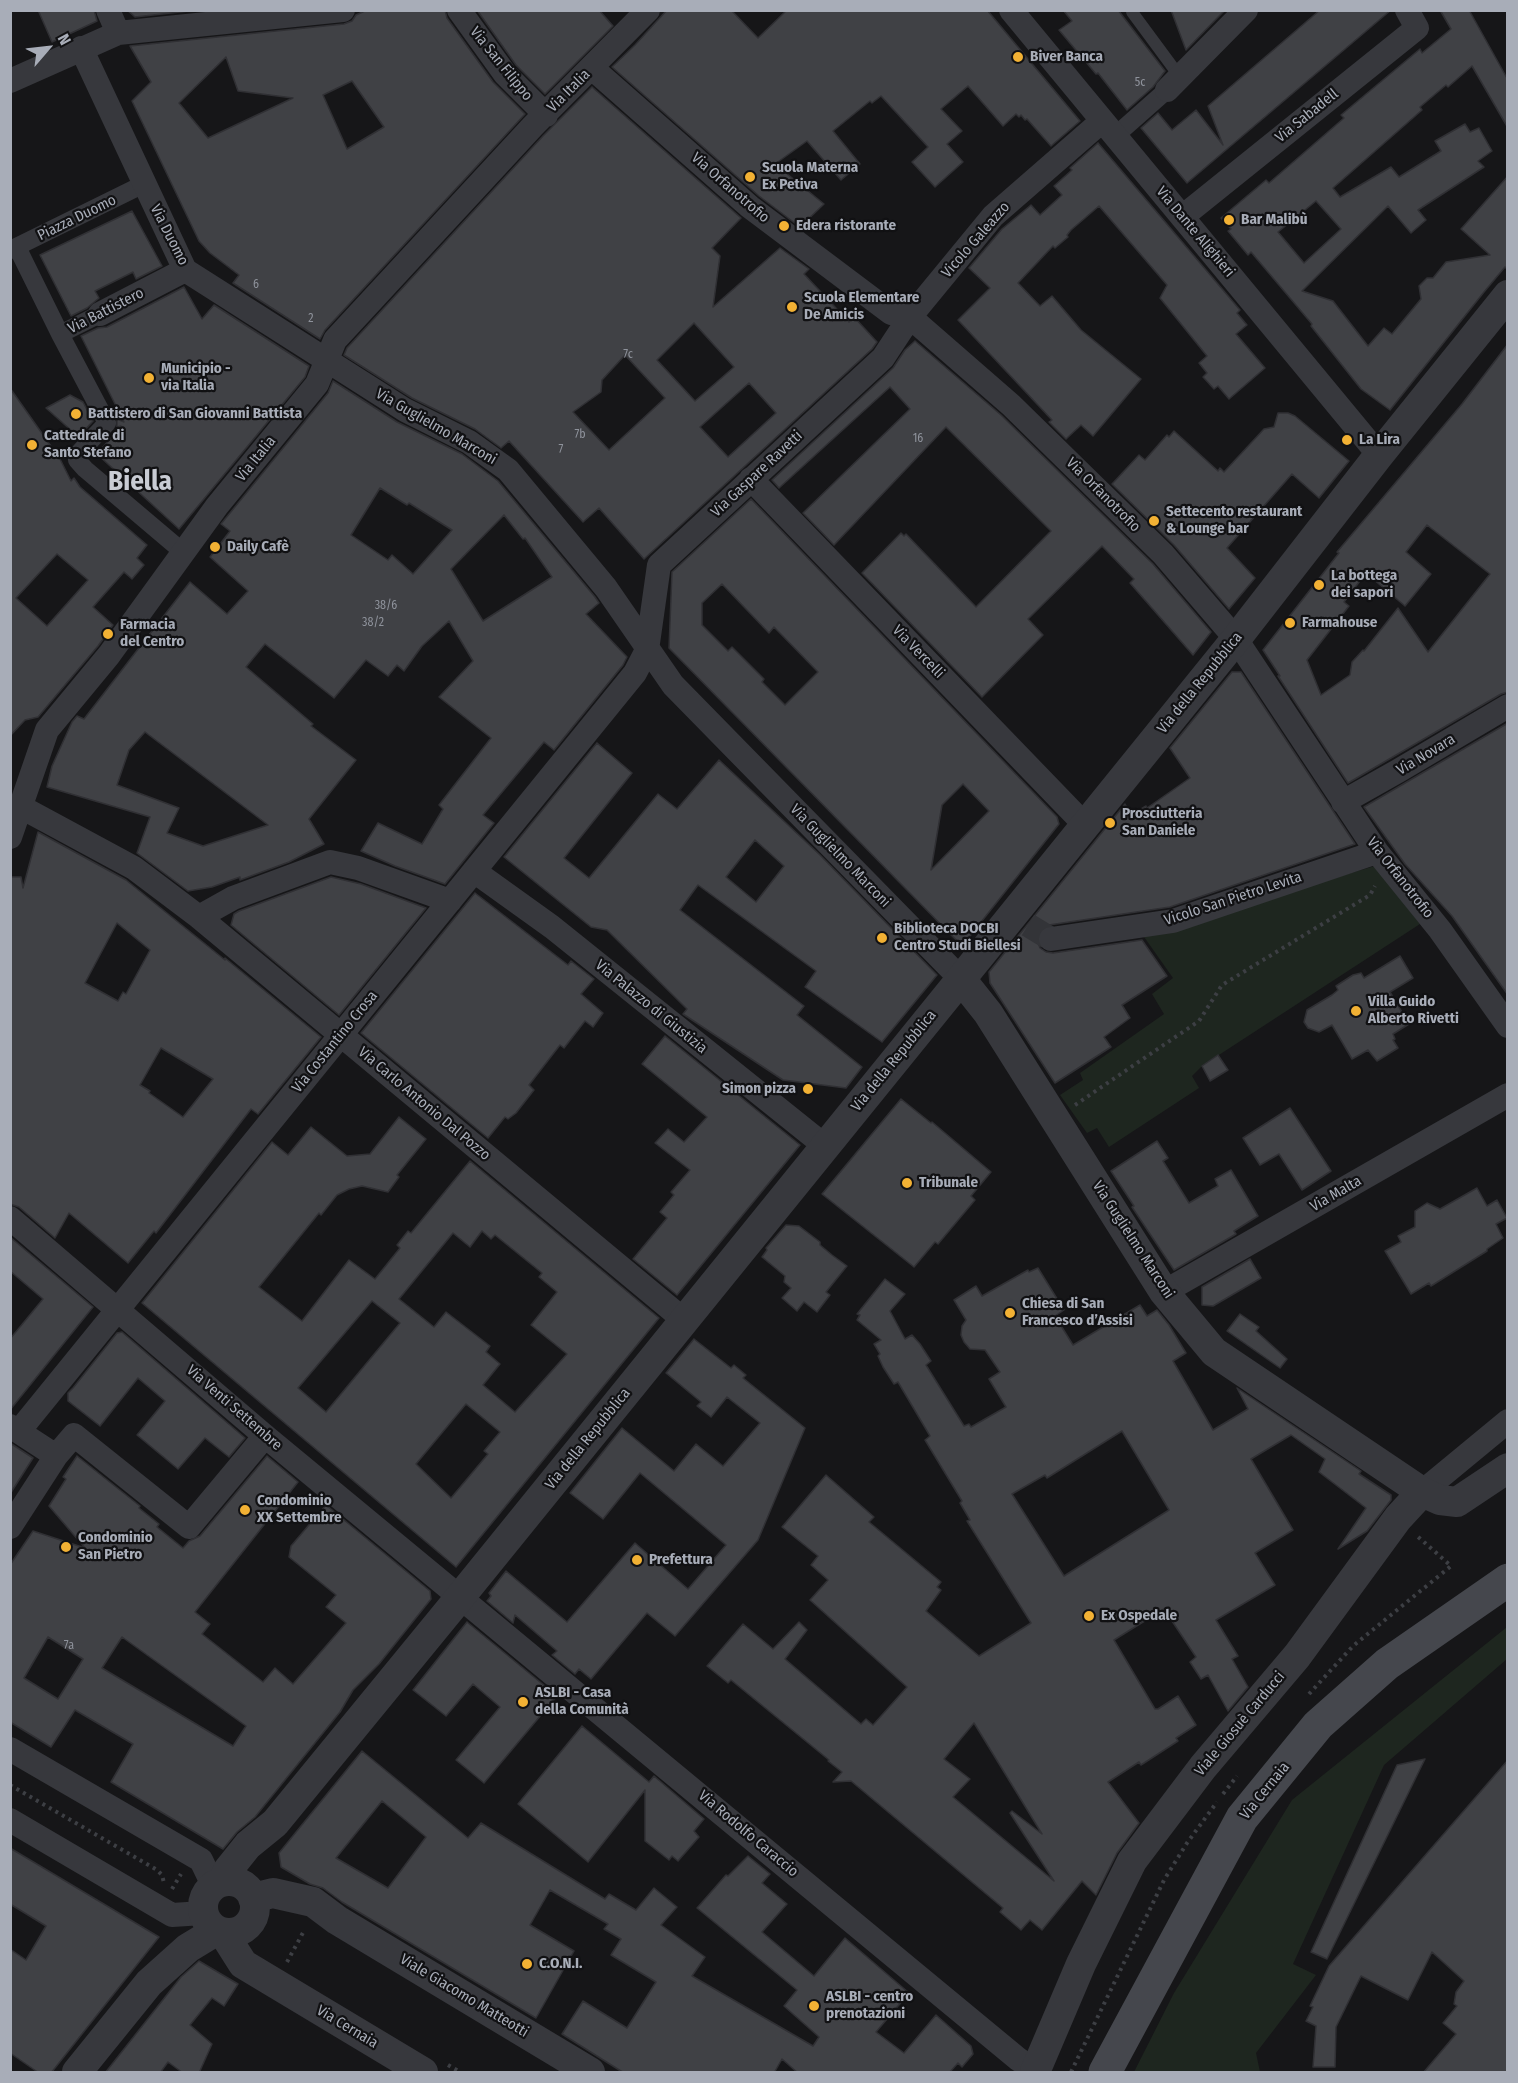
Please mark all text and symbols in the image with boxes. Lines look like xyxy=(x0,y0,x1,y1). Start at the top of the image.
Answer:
north arrow xyxy=(18,18,78,78)
street label: Via San Filippo xyxy=(466,23,536,105)
text: N xyxy=(54,31,75,48)
place label: Biver Banca xyxy=(1030,48,1103,66)
marker: Biver Banca xyxy=(1011,50,1025,64)
street label: Via Italia xyxy=(544,66,594,116)
house number: 5c xyxy=(1135,76,1145,90)
street label: Via Sabadell xyxy=(1272,85,1342,147)
street label: Via Orfanotrofio xyxy=(687,149,773,227)
place label: Scuola Materna Ex Petiva xyxy=(762,159,858,194)
marker: Scuola Materna Ex Petiva xyxy=(743,170,757,184)
street label: Via Dante Alighieri xyxy=(1152,183,1238,281)
street label: Piazza Duomo xyxy=(35,191,119,245)
street label: Vicolo Galeazzo xyxy=(938,198,1014,282)
street label: Via Duomo xyxy=(146,201,192,269)
place label: Bar Malibù xyxy=(1241,211,1307,229)
marker: Bar Malibù xyxy=(1222,213,1236,227)
place label: Edera ristorante xyxy=(796,217,896,235)
marker: Edera ristorante xyxy=(777,219,791,233)
house number: 6 xyxy=(253,278,259,292)
street label: Via Battistero xyxy=(65,284,147,338)
place label: Scuola Elementare De Amicis xyxy=(804,289,919,324)
marker: Scuola Elementare De Amicis xyxy=(785,300,799,314)
house number: 2 xyxy=(308,312,314,326)
house number: 7c xyxy=(623,348,633,362)
place label: Municipio - via Italia xyxy=(161,360,231,395)
marker: Municipio - via Italia xyxy=(142,371,156,385)
street label: Via Guglielmo Marconi xyxy=(372,385,500,469)
place label: Battistero di San Giovanni Battista xyxy=(88,405,302,423)
marker: Battistero di San Giovanni Battista xyxy=(69,407,83,421)
place label: Cattedrale di Santo Stefano xyxy=(44,427,132,462)
street label: Via Gaspare Ravetti xyxy=(708,427,806,521)
house number: 7b xyxy=(574,428,586,442)
place label: La Lira xyxy=(1359,431,1400,449)
house number: 16 xyxy=(913,432,923,446)
street label: Via Italia xyxy=(232,433,280,485)
marker: La Lira xyxy=(1340,433,1354,447)
marker: Cattedrale di Santo Stefano xyxy=(25,438,39,452)
house number: 7 xyxy=(559,443,563,457)
street label: Via Orfanotrofio xyxy=(1062,454,1144,536)
district label: Biella xyxy=(108,466,172,498)
place label: Settecento restaurant & Lounge bar xyxy=(1166,503,1302,538)
marker: Settecento restaurant & Lounge bar xyxy=(1147,514,1161,528)
place label: Daily Cafè xyxy=(227,538,289,556)
marker: Daily Cafè xyxy=(208,540,222,554)
place label: La bottega dei sapori xyxy=(1331,567,1397,602)
marker: La bottega dei sapori xyxy=(1312,578,1326,592)
house number: 38/6 xyxy=(375,599,397,613)
place label: Farmahouse xyxy=(1302,614,1377,632)
place label: Farmacia del Centro xyxy=(120,616,184,651)
house number: 38/2 xyxy=(362,616,384,630)
marker: Farmahouse xyxy=(1283,616,1297,630)
street label: Via Vercelli xyxy=(888,622,948,682)
marker: Farmacia del Centro xyxy=(101,627,115,641)
street label: Via della Repubblica xyxy=(1154,629,1246,737)
street label: Via Novara xyxy=(1393,731,1459,779)
street label: Via Guglielmo Marconi xyxy=(786,801,894,911)
place label: Prosciutteria San Daniele xyxy=(1122,805,1202,840)
marker: Prosciutteria San Daniele xyxy=(1103,816,1117,830)
street label: Via Orfanotrofio xyxy=(1363,834,1437,922)
street label: Vicolo San Pietro Levita xyxy=(1162,868,1304,930)
place label: Biblioteca DOCBI Centro Studi Biellesi xyxy=(894,920,1021,955)
marker: Biblioteca DOCBI Centro Studi Biellesi xyxy=(875,931,889,945)
street label: Via Palazzo di Giustizia xyxy=(591,956,711,1058)
street label: Via Costantino Crosa xyxy=(288,987,382,1097)
place label: Villa Guido Alberto Rivetti xyxy=(1368,993,1459,1028)
marker: Villa Guido Alberto Rivetti xyxy=(1349,1004,1363,1018)
street label: Via della Repubblica xyxy=(848,1007,940,1115)
street label: Via Carlo Antonio Dal Pozzo xyxy=(354,1043,494,1165)
place label: Simon pizza xyxy=(722,1080,796,1098)
marker: Simon pizza xyxy=(801,1082,815,1096)
street label: Via Malta xyxy=(1307,1172,1365,1216)
place label: Tribunale xyxy=(919,1174,978,1192)
marker: Tribunale xyxy=(900,1176,914,1190)
street label: Via Guglielmo Marconi xyxy=(1088,1178,1178,1302)
place label: Chiesa di San Francesco d’Assisi xyxy=(1022,1295,1133,1330)
marker: Chiesa di San Francesco d’Assisi xyxy=(1003,1306,1017,1320)
street label: Via Venti Settembre xyxy=(183,1362,285,1454)
street label: Via della Repubblica xyxy=(542,1385,634,1493)
place label: Condominio XX Settembre xyxy=(257,1492,342,1527)
marker: Condominio XX Settembre xyxy=(238,1503,252,1517)
place label: Condominio San Pietro xyxy=(78,1529,153,1564)
marker: Condominio San Pietro xyxy=(59,1540,73,1554)
place label: Prefettura xyxy=(649,1551,713,1569)
marker: Prefettura xyxy=(630,1553,644,1567)
place label: Ex Ospedale xyxy=(1101,1607,1177,1625)
marker: Ex Ospedale xyxy=(1082,1609,1096,1623)
house number: 7a xyxy=(64,1639,74,1653)
street label: Viale Giosuè Carducci xyxy=(1191,1668,1289,1780)
place label: ASLBI - Casa della Comunità xyxy=(535,1684,629,1719)
marker: ASLBI - Casa della Comunità xyxy=(516,1695,530,1709)
street label: Via Cernaia xyxy=(1236,1759,1294,1823)
street label: Via Rodolfo Caraccio xyxy=(694,1787,802,1881)
street label: Viale Giacomo Matteotti xyxy=(397,1951,531,2041)
place label: C.O.N.I. xyxy=(539,1955,582,1973)
marker: C.O.N.I. xyxy=(520,1957,534,1971)
place label: ASLBI - centro prenotazioni xyxy=(826,1988,913,2023)
marker: ASLBI - centro prenotazioni xyxy=(807,1999,821,2013)
street label: Via Cernaia xyxy=(313,2002,381,2052)

